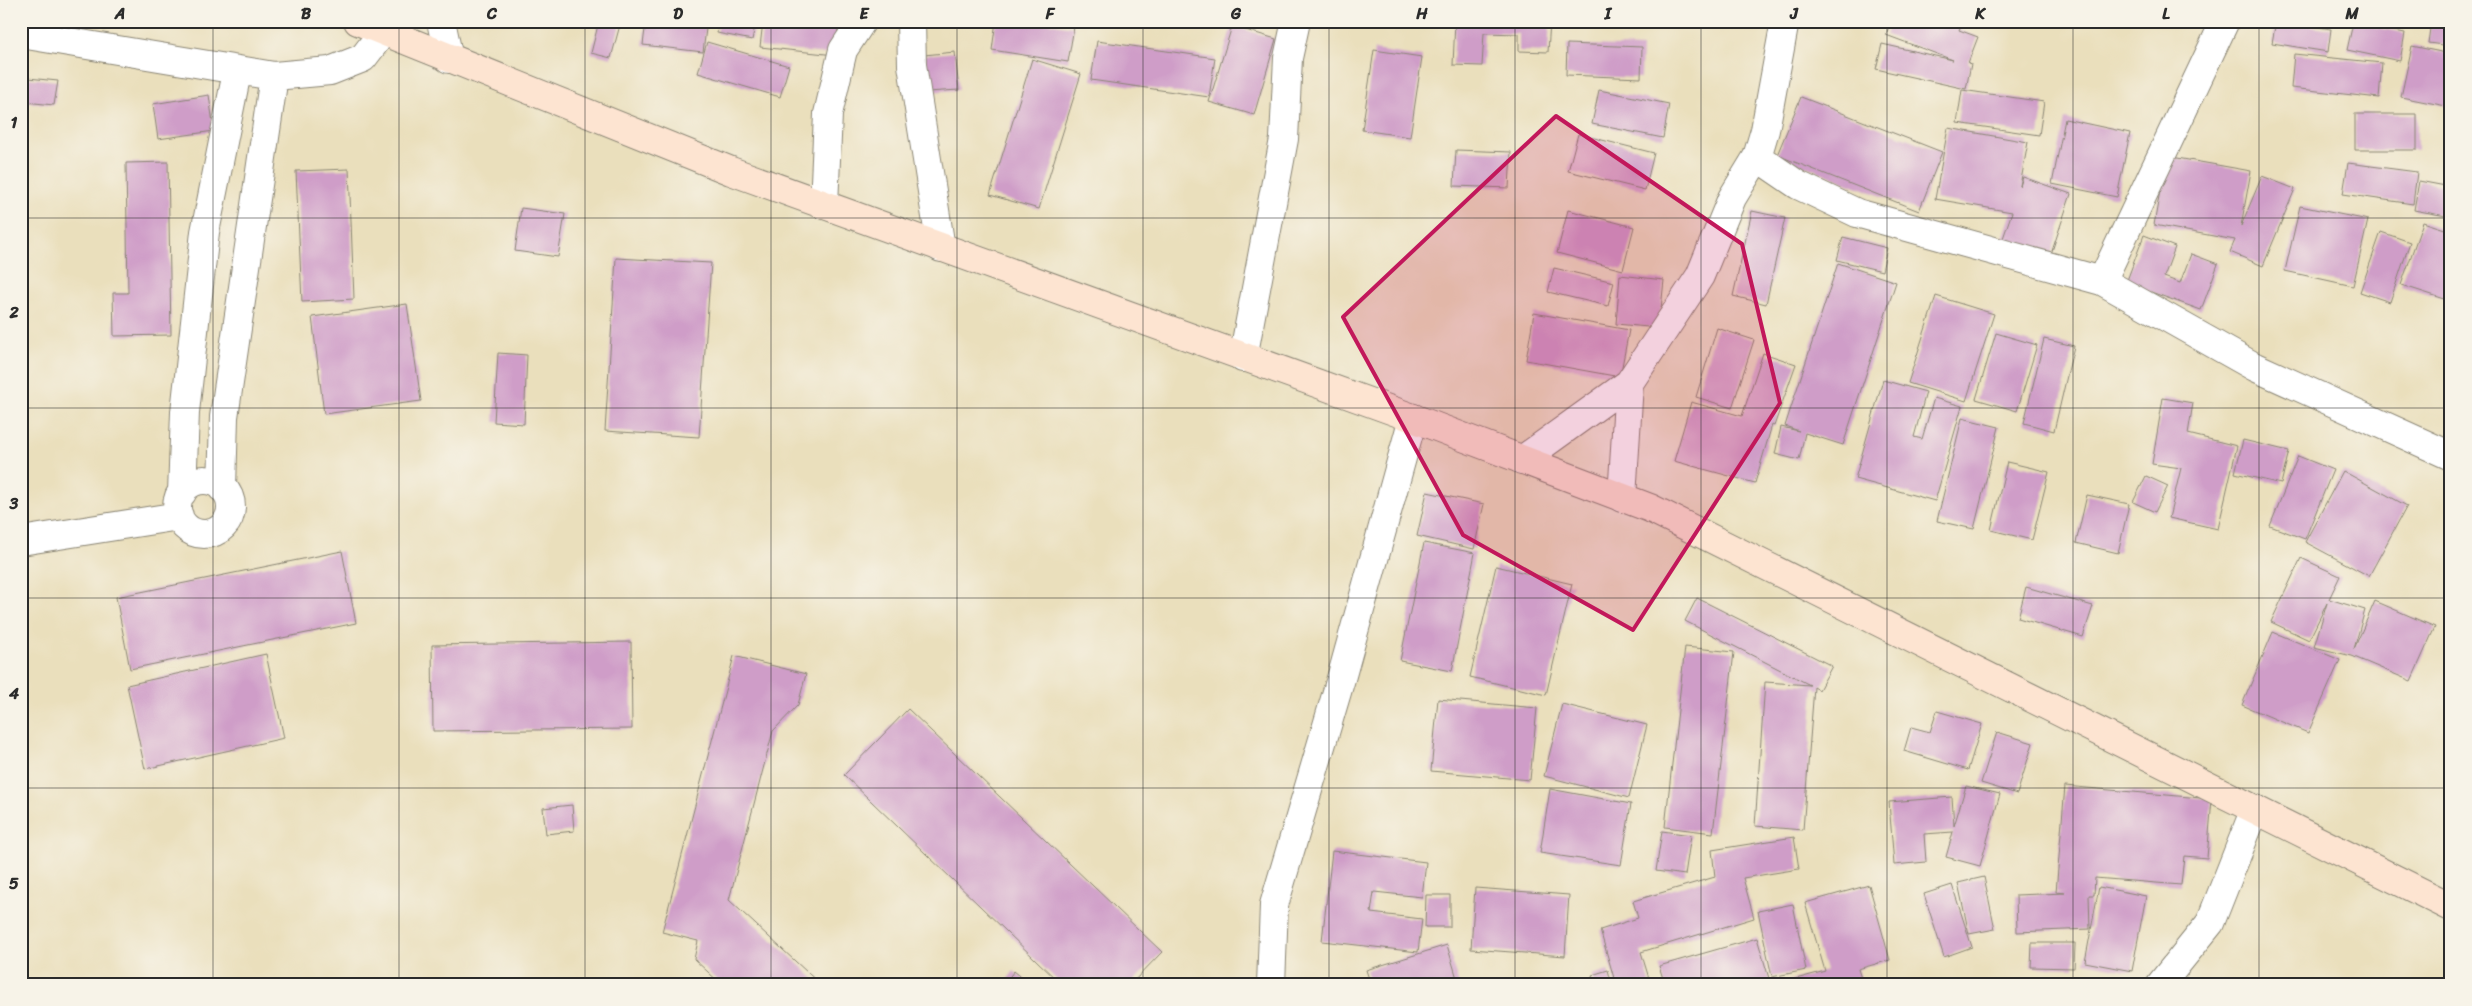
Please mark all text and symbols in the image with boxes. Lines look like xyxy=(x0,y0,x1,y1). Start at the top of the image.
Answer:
text: A xyxy=(114,0,125,28)
text: B xyxy=(301,0,312,28)
text: C xyxy=(486,0,498,28)
text: D xyxy=(673,0,683,28)
text: E xyxy=(860,0,870,28)
text: F xyxy=(1045,0,1056,28)
text: G xyxy=(1230,0,1242,28)
text: H xyxy=(1415,0,1428,28)
text: I xyxy=(1604,0,1613,28)
text: J xyxy=(1789,0,1799,28)
text: K xyxy=(1974,0,1986,28)
text: L xyxy=(2162,0,2170,28)
text: M xyxy=(2344,0,2359,28)
text: 1 xyxy=(11,108,18,137)
text: 2 xyxy=(8,298,19,327)
text: 3 xyxy=(9,489,19,518)
text: 4 xyxy=(8,679,19,708)
text: 5 xyxy=(9,869,19,898)

